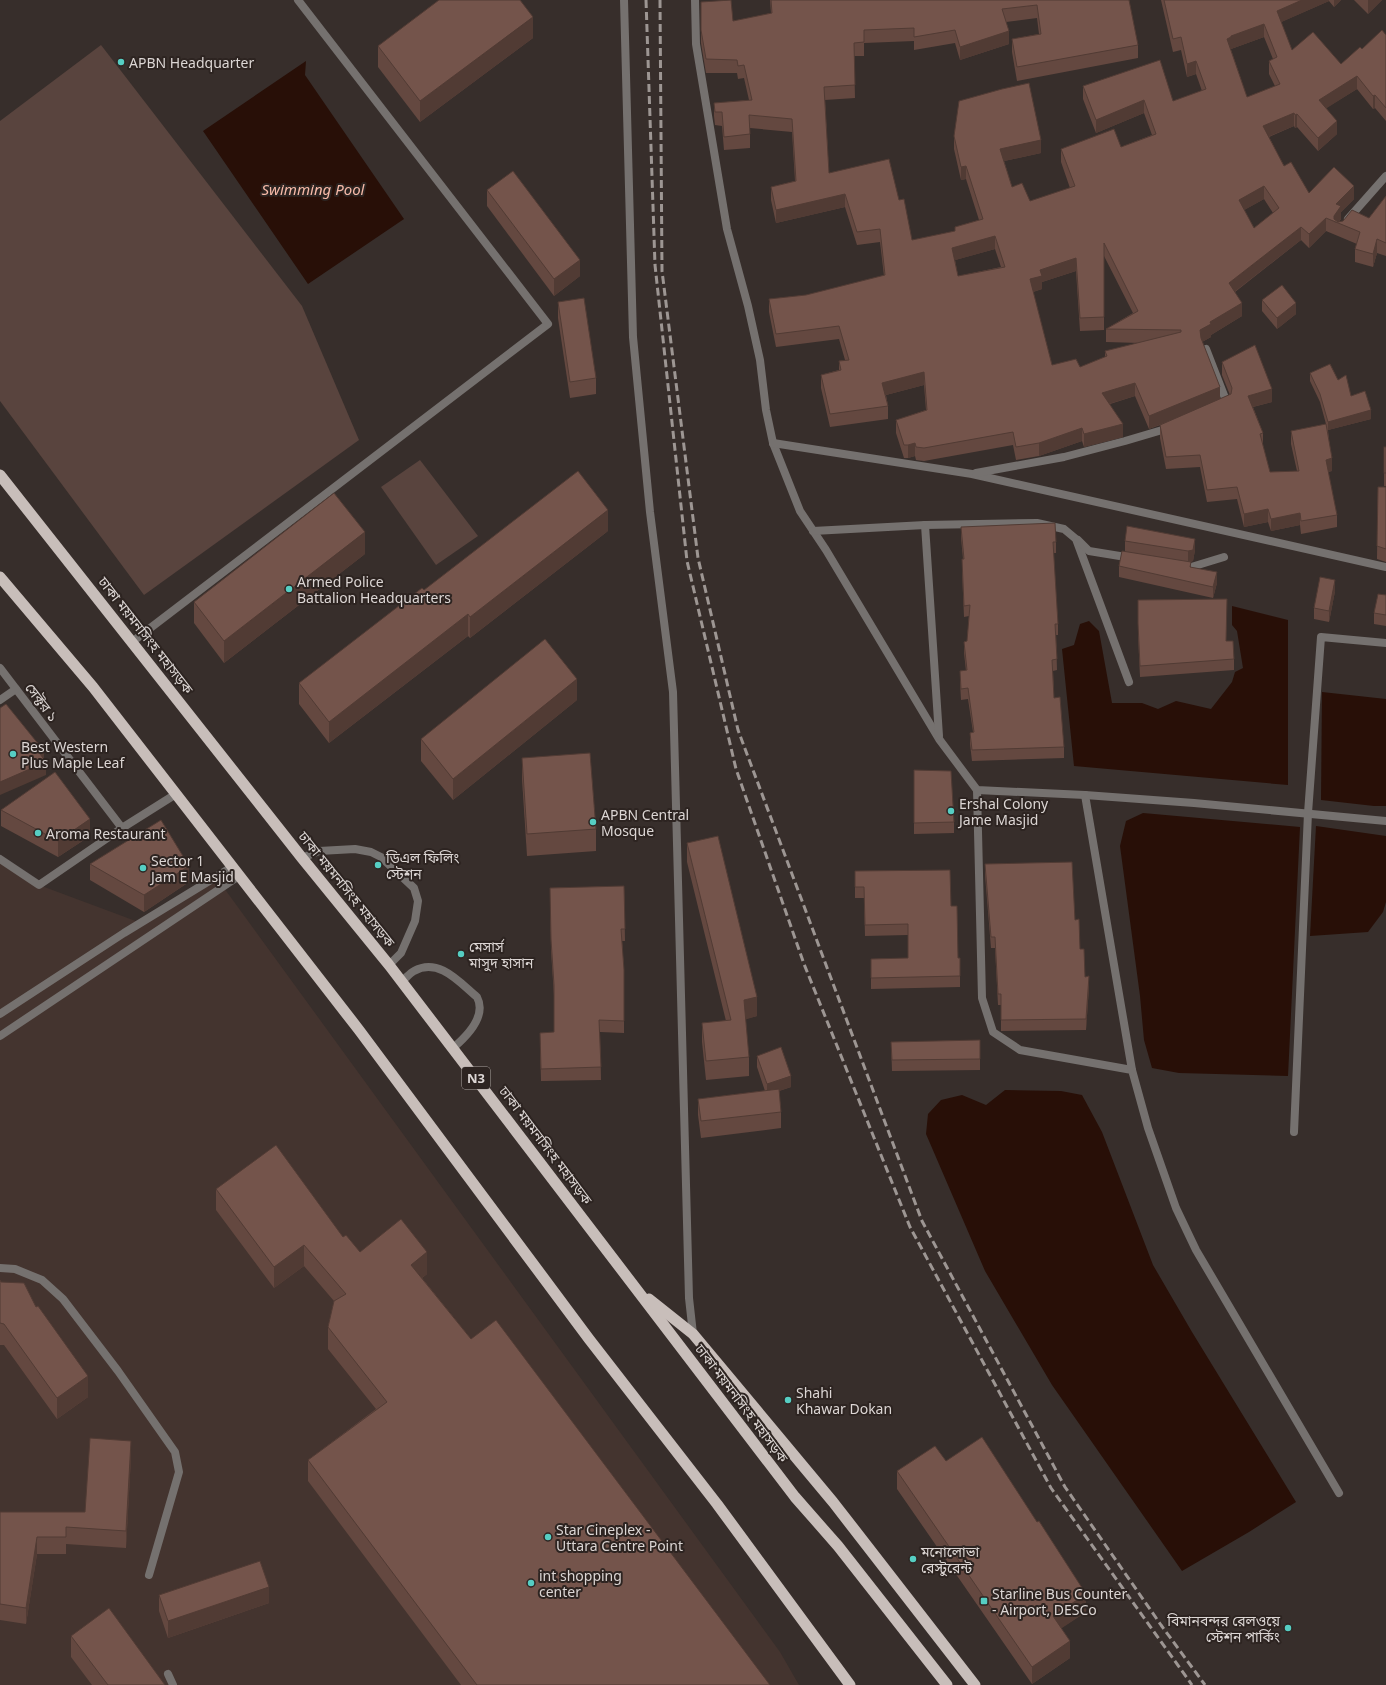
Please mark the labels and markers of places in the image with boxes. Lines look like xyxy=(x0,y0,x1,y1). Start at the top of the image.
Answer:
place label: APBN Headquarter xyxy=(129,53,254,72)
marker: APBN Headquarter xyxy=(116,57,126,67)
place label: Armed Police Battalion Headquarters xyxy=(297,572,451,607)
marker: Armed Police Battalion Headquarters xyxy=(284,584,294,594)
place label: Best Western Plus Maple Leaf xyxy=(21,737,125,772)
marker: Best Western Plus Maple Leaf xyxy=(8,749,18,759)
place label: Ershal Colony Jame Masjid xyxy=(957,794,1049,829)
place label: APBN Central Mosque xyxy=(601,805,689,840)
marker: Ershal Colony Jame Masjid xyxy=(946,806,956,816)
marker: APBN Central Mosque xyxy=(588,817,598,827)
place label: Aroma Restaurant xyxy=(46,824,165,843)
marker: Aroma Restaurant xyxy=(33,828,43,838)
place label: ডিএল ফিলিং স্টেশন xyxy=(385,848,459,883)
place label: Sector 1 Jam E Masjid xyxy=(149,851,234,886)
marker: ডিএল ফিলিং স্টেশন xyxy=(373,860,383,870)
marker: Sector 1 Jam E Masjid xyxy=(138,863,148,873)
place label: মেসার্স মাসুদ হাসান xyxy=(468,937,534,972)
marker: মেসার্স মাসুদ হাসান xyxy=(456,949,466,959)
place label: Shahi Khawar Dokan xyxy=(796,1383,892,1418)
marker: Shahi Khawar Dokan xyxy=(783,1395,793,1405)
place label: Star Cineplex - Uttara Centre Point xyxy=(556,1520,683,1555)
marker: Star Cineplex - Uttara Centre Point xyxy=(543,1532,553,1542)
place label: মনোলোভা রেস্টুরেন্ট xyxy=(920,1542,980,1577)
marker: মনোলোভা রেস্টুরেন্ট xyxy=(908,1554,918,1564)
place label: int shopping center xyxy=(539,1566,622,1601)
marker: int shopping center xyxy=(526,1578,536,1588)
place label: Starline Bus Counter - Airport, DESCo xyxy=(992,1584,1127,1619)
marker: Starline Bus Counter - Airport, DESCo xyxy=(979,1596,989,1606)
place label: বিমানবন্দর রেলওয়ে স্টেশন পার্কিং xyxy=(1166,1611,1280,1646)
marker: বিমানবন্দর রেলওয়ে স্টেশন পার্কিং xyxy=(1283,1623,1293,1633)

